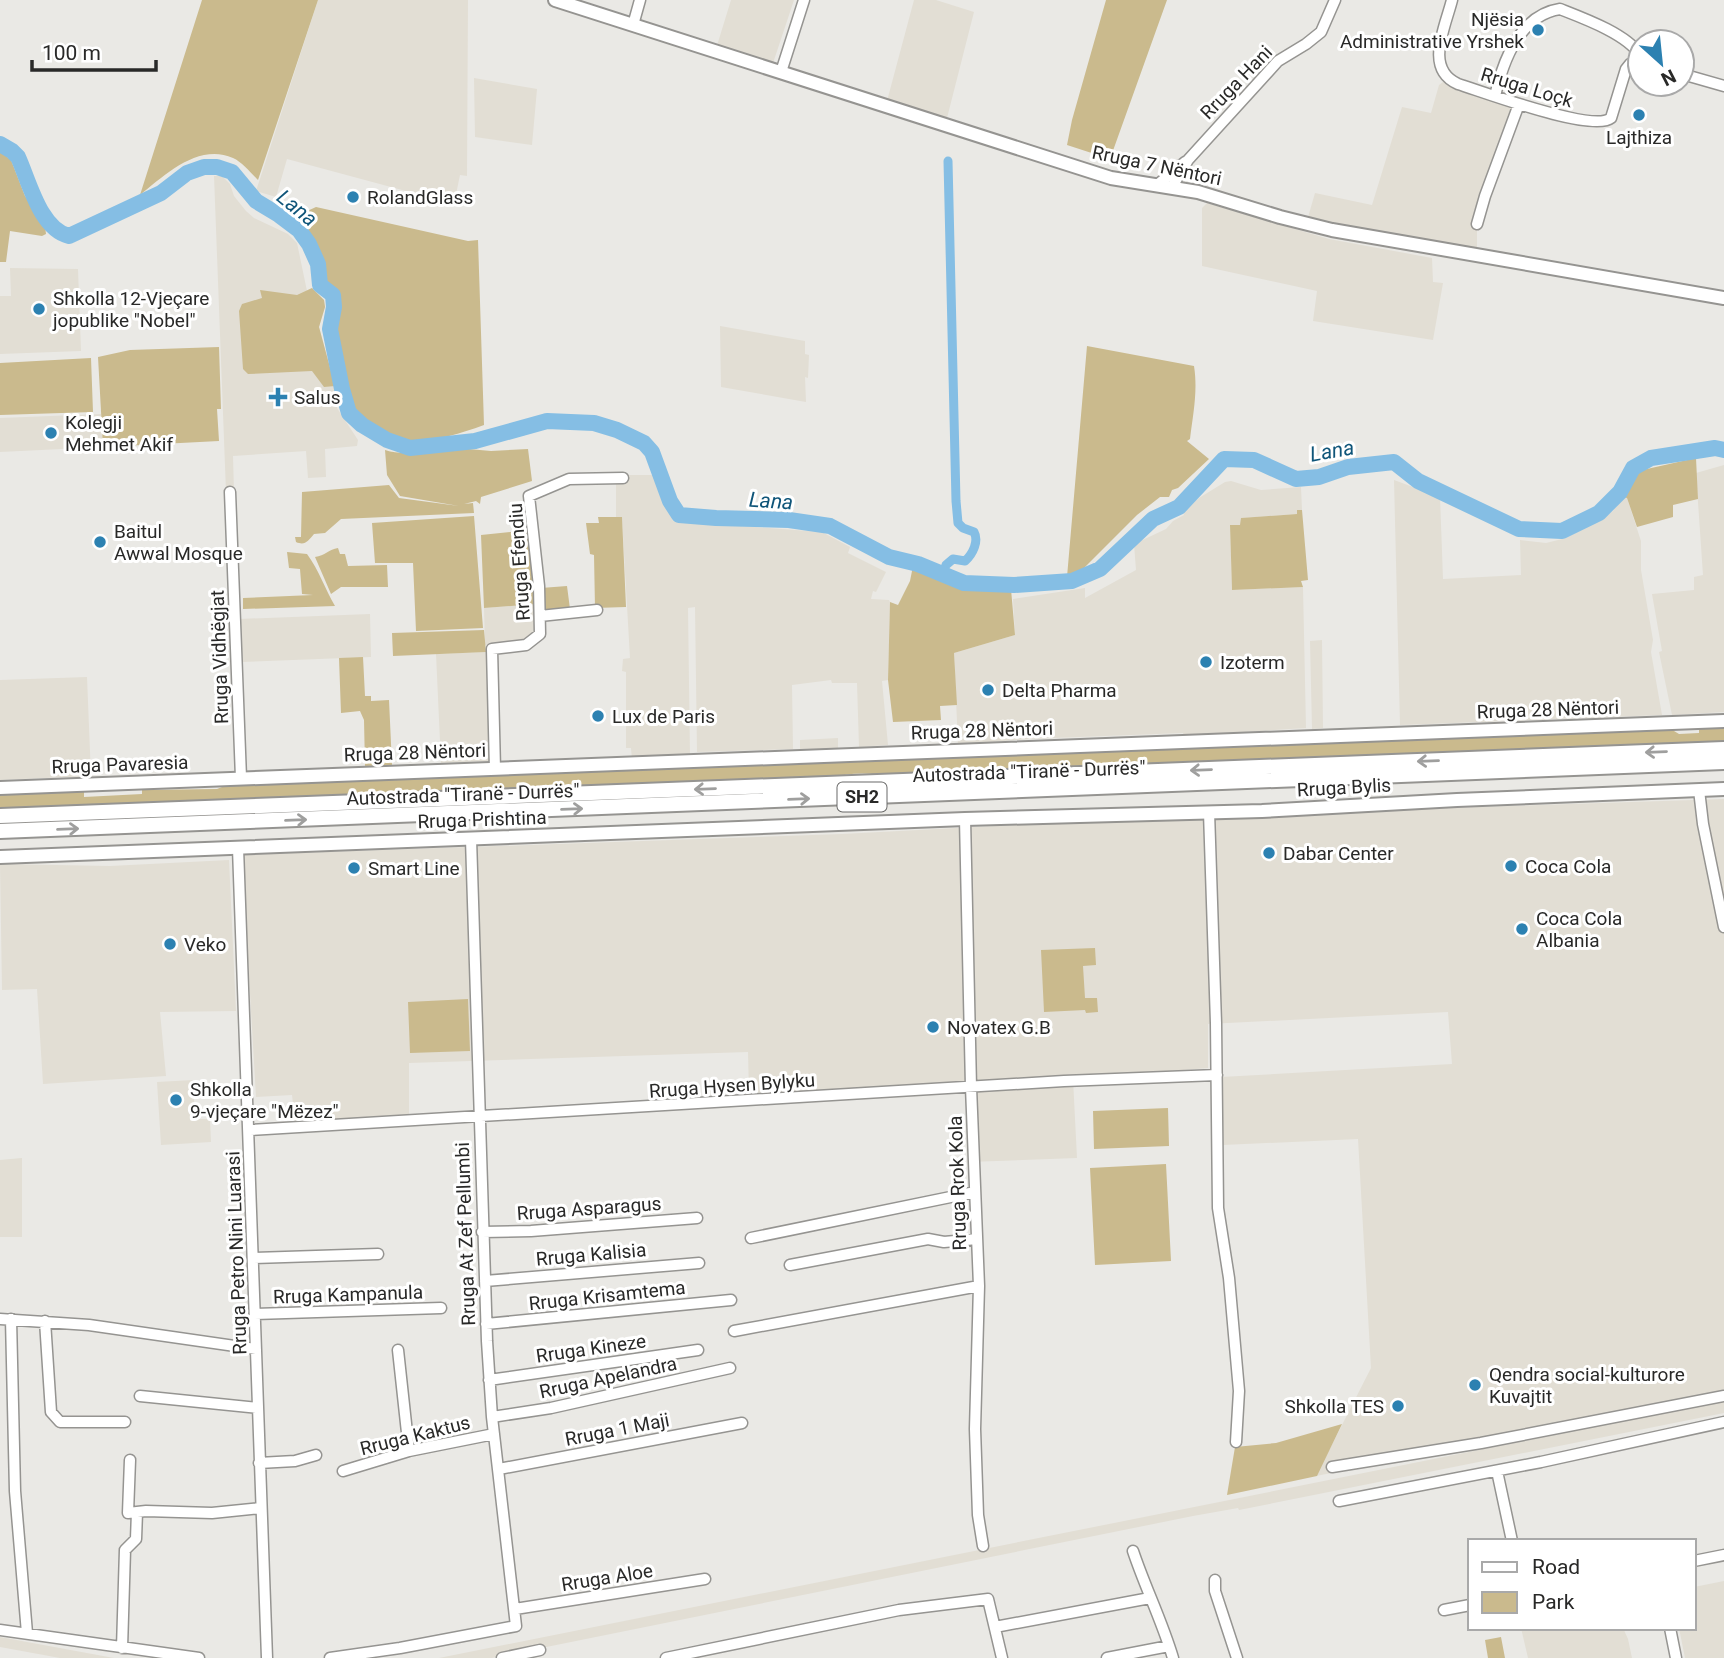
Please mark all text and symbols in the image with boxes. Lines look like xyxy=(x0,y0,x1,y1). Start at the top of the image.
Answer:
place label: Njësia Administrative Yrshek xyxy=(1340,8,1524,53)
marker: Njësia Administrative Yrshek xyxy=(1530,22,1546,38)
scale bar xyxy=(32,28,156,72)
north arrow xyxy=(1626,28,1696,98)
text: 100 m xyxy=(42,41,101,65)
street label: Rruga Hani xyxy=(1196,41,1277,124)
street label: Rruga Loçk xyxy=(1478,63,1576,112)
text: N xyxy=(1657,64,1680,91)
marker: Lajthiza xyxy=(1631,107,1647,123)
place label: Lajthiza xyxy=(1606,126,1672,149)
street label: Rruga 7 Nëntori xyxy=(1090,141,1224,190)
water label: Lana xyxy=(272,185,322,231)
place label: RolandGlass xyxy=(367,186,473,209)
marker: RolandGlass xyxy=(345,189,361,205)
place label: Shkolla 12-Vjeçare jopublike "Nobel" xyxy=(52,287,209,332)
marker: Shkolla 12-Vjeçare jopublike "Nobel" xyxy=(31,301,47,317)
place label: Salus xyxy=(294,386,341,409)
marker: Salus xyxy=(268,387,288,407)
place label: Kolegji Mehmet Akif xyxy=(65,411,173,456)
marker: Kolegji Mehmet Akif xyxy=(43,425,59,441)
water label: Lana xyxy=(1308,435,1356,467)
water label: Lana xyxy=(748,487,794,515)
street label: Rruga Efendiu xyxy=(504,502,535,621)
place label: Baitul Awwal Mosque xyxy=(114,520,243,565)
marker: Baitul Awwal Mosque xyxy=(92,534,108,550)
street label: Rruga Vidhëgjat xyxy=(206,590,233,724)
place label: Izoterm xyxy=(1220,651,1285,674)
marker: Izoterm xyxy=(1198,654,1214,670)
place label: Delta Pharma xyxy=(1002,679,1117,702)
marker: Delta Pharma xyxy=(980,682,996,698)
street label: Rruga 28 Nëntori xyxy=(1476,696,1620,723)
place label: Lux de Paris xyxy=(612,705,715,728)
marker: Lux de Paris xyxy=(590,708,606,724)
street label: Rruga 28 Nëntori xyxy=(910,717,1054,744)
street label: Rruga 28 Nëntori xyxy=(343,739,487,766)
one-way arrow xyxy=(1645,746,1668,759)
street label: Rruga Pavaresia xyxy=(51,751,189,778)
one-way arrow xyxy=(1417,755,1440,768)
street label: Autostrada "Tiranë - Durrës" xyxy=(912,756,1146,787)
one-way arrow xyxy=(1190,763,1213,776)
street label: Rruga Bylis xyxy=(1296,774,1392,801)
street label: Autostrada "Tiranë - Durrës" xyxy=(346,779,580,810)
one-way arrow xyxy=(693,782,716,796)
road number: SH2 xyxy=(838,782,886,812)
one-way arrow xyxy=(787,793,810,806)
one-way arrow xyxy=(560,802,583,815)
street label: Rruga Prishtina xyxy=(417,806,547,833)
one-way arrow xyxy=(284,813,307,826)
one-way arrow xyxy=(56,822,79,835)
place label: Dabar Center xyxy=(1283,842,1394,865)
marker: Dabar Center xyxy=(1261,845,1277,861)
place label: Coca Cola xyxy=(1525,855,1611,878)
place label: Smart Line xyxy=(368,857,460,880)
marker: Coca Cola xyxy=(1503,858,1519,874)
marker: Smart Line xyxy=(346,860,362,876)
place label: Coca Cola Albania xyxy=(1536,907,1622,952)
marker: Coca Cola Albania xyxy=(1514,921,1530,937)
place label: Veko xyxy=(184,933,226,956)
marker: Veko xyxy=(162,936,178,952)
place label: Novatex G.B xyxy=(947,1016,1051,1039)
marker: Novatex G.B xyxy=(925,1019,941,1035)
street label: Rruga Hysen Bylyku xyxy=(648,1068,816,1103)
place label: Shkolla 9-vjeçare "Mëzez" xyxy=(190,1078,339,1123)
marker: Shkolla 9-vjeçare "Mëzez" xyxy=(168,1092,184,1108)
street label: Rruga Rrok Kola xyxy=(944,1115,971,1251)
street label: Rruga At Zef Pellumbi xyxy=(451,1142,480,1326)
street label: Rruga Petro Nini Luarasi xyxy=(221,1151,252,1355)
street label: Rruga Asparagus xyxy=(516,1192,662,1225)
street label: Rruga Kalisia xyxy=(535,1238,647,1271)
street label: Rruga Krisamtema xyxy=(528,1276,687,1315)
street label: Rruga Kampanula xyxy=(273,1280,423,1309)
street label: Rruga Kineze xyxy=(535,1329,648,1368)
street label: Rruga Apelandra xyxy=(537,1352,679,1403)
place label: Qendra social-kulturore Kuvajtit xyxy=(1489,1363,1685,1408)
marker: Qendra social-kulturore Kuvajtit xyxy=(1467,1377,1483,1393)
place label: Shkolla TES xyxy=(1284,1395,1384,1418)
marker: Shkolla TES xyxy=(1390,1398,1406,1414)
street label: Rruga 1 Maji xyxy=(563,1408,671,1451)
street label: Rruga Kaktus xyxy=(358,1411,473,1460)
legend xyxy=(1468,1539,1696,1630)
text: Road xyxy=(1532,1555,1580,1579)
street label: Rruga Aloe xyxy=(560,1559,654,1596)
text: Park xyxy=(1532,1590,1575,1614)

